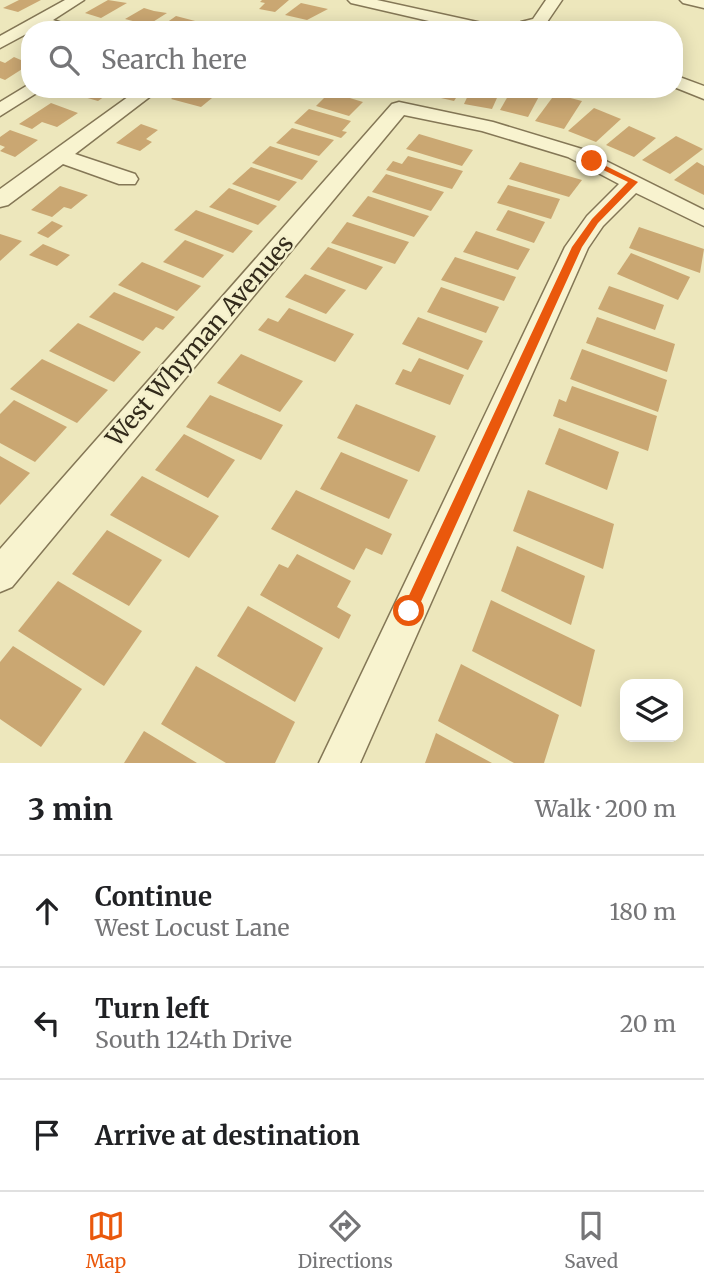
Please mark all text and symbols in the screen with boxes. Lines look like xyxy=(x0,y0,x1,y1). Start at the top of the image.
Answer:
search box xyxy=(21,21,683,98)
icon: search xyxy=(45,41,83,79)
text: Search here xyxy=(101,43,247,76)
route end xyxy=(576,145,607,176)
street label: West Whyman Avenues xyxy=(99,228,300,454)
route start xyxy=(393,595,424,626)
map controls xyxy=(620,679,683,742)
button: layers xyxy=(620,679,683,742)
text: 3 min xyxy=(28,790,113,828)
text: Walk · 200 m xyxy=(535,794,676,823)
text: Continue xyxy=(95,880,212,913)
icon: ahead xyxy=(28,892,66,930)
text: 180 m xyxy=(610,897,676,926)
text: West Locust Lane xyxy=(95,913,290,942)
text: Turn left xyxy=(95,992,209,1025)
icon: left xyxy=(28,1004,66,1042)
text: 20 m xyxy=(620,1009,676,1038)
text: South 124th Drive xyxy=(95,1025,292,1054)
icon: arrive xyxy=(28,1116,66,1154)
text: Arrive at destination xyxy=(95,1119,360,1152)
tab: Map xyxy=(86,1207,126,1273)
tab: Directions xyxy=(298,1207,393,1273)
tab: Saved xyxy=(564,1207,618,1273)

